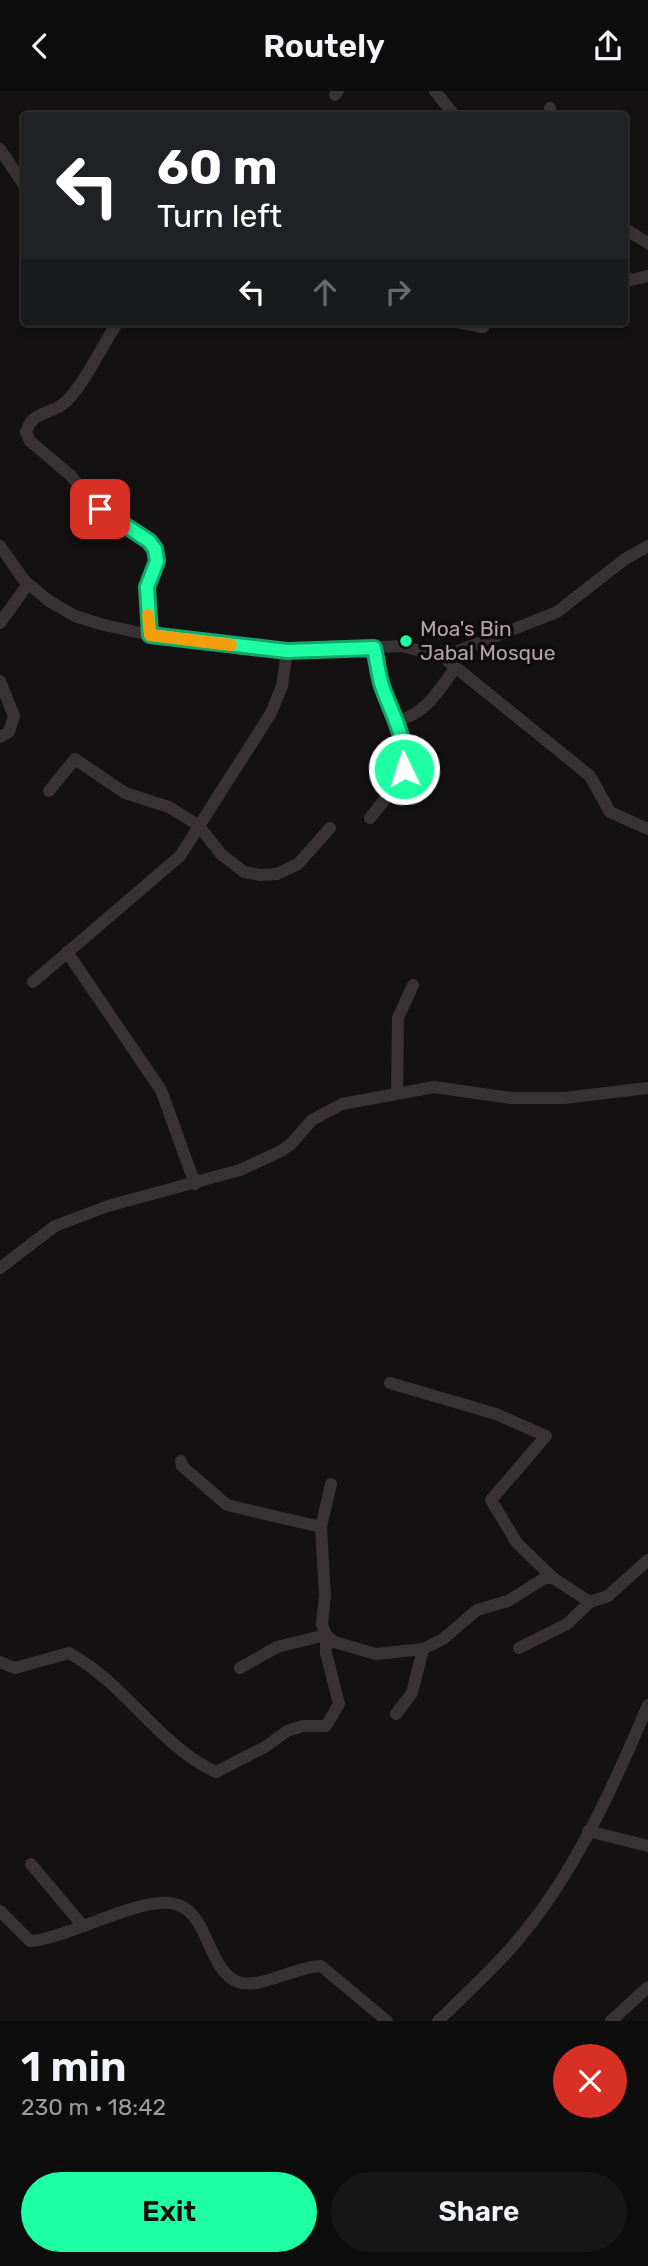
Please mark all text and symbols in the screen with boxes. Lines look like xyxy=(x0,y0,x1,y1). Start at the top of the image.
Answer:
icon: back xyxy=(21,27,59,65)
text: Routely xyxy=(263,27,385,65)
icon: share xyxy=(589,27,627,65)
text: 60 m xyxy=(157,138,278,196)
icon: left xyxy=(42,140,133,231)
text: Turn left xyxy=(157,197,282,235)
icon: left xyxy=(233,273,271,311)
icon: ahead xyxy=(306,273,344,311)
icon: right xyxy=(379,273,417,311)
pin xyxy=(70,479,130,539)
icon: arrive xyxy=(81,490,119,528)
place label: Moa's Bin Jabal Mosque xyxy=(420,616,556,665)
marker: Moa's Bin Jabal Mosque xyxy=(398,633,414,649)
position arrow xyxy=(367,732,441,806)
text: 1 min xyxy=(21,2042,127,2092)
button: close xyxy=(553,2044,627,2118)
text: 230 m · 18:42 xyxy=(21,2093,166,2121)
button: Exit xyxy=(21,2172,317,2252)
button: Share xyxy=(331,2172,627,2252)

